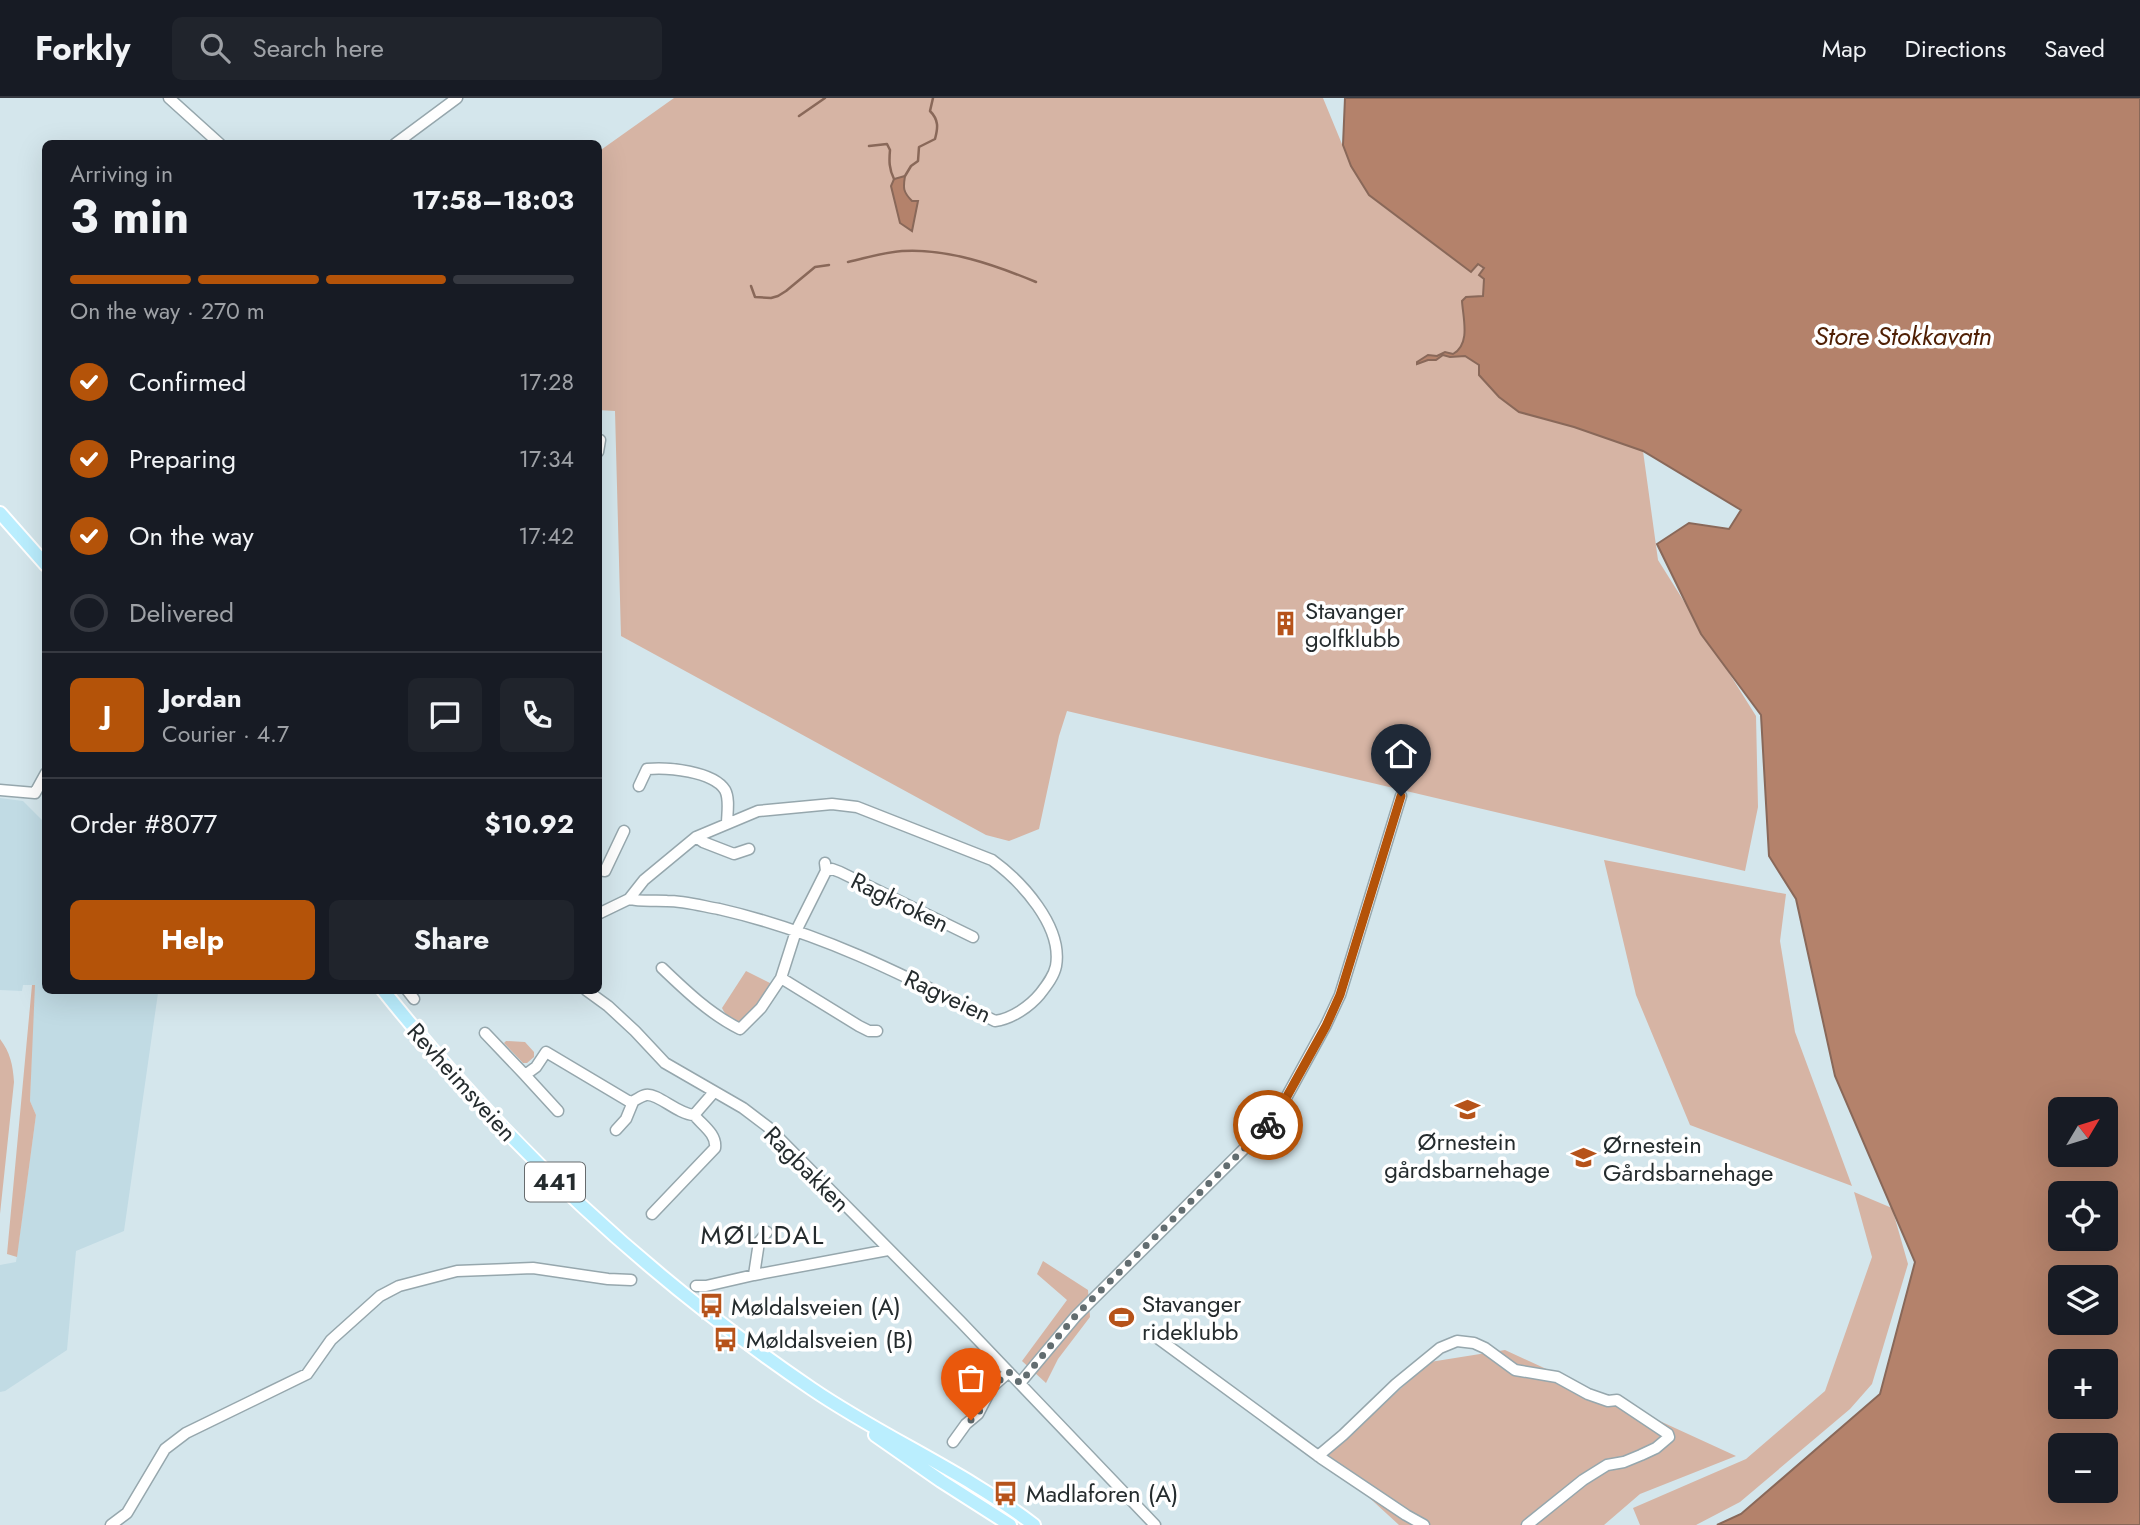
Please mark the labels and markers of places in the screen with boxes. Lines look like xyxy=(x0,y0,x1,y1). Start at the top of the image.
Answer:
place label: Stavanger golfklubb xyxy=(1305,593,1405,656)
building icon: Stavanger golfklubb xyxy=(1271,610,1299,638)
pin xyxy=(1371,724,1431,796)
school or university icon: Ørnestein gårdsbarnehage xyxy=(1453,1096,1481,1124)
place label: Ørnestein gårdsbarnehage xyxy=(1384,1124,1550,1187)
place label: Ørnestein Gårdsbarnehage xyxy=(1603,1127,1773,1190)
school or university icon: Ørnestein Gårdsbarnehage xyxy=(1569,1144,1597,1172)
place label: Stavanger rideklubb xyxy=(1142,1286,1242,1349)
place label: Møldalsveien (A) xyxy=(731,1289,901,1324)
bus stop icon: Møldalsveien (A) xyxy=(697,1292,725,1320)
sports icon: Stavanger rideklubb xyxy=(1108,1303,1136,1331)
place label: Møldalsveien (B) xyxy=(746,1322,914,1357)
bus stop icon: Møldalsveien (B) xyxy=(712,1325,740,1353)
pin xyxy=(941,1348,1001,1420)
place label: Madlaforen (A) xyxy=(1026,1476,1178,1511)
bus stop icon: Madlaforen (A) xyxy=(992,1479,1020,1507)

